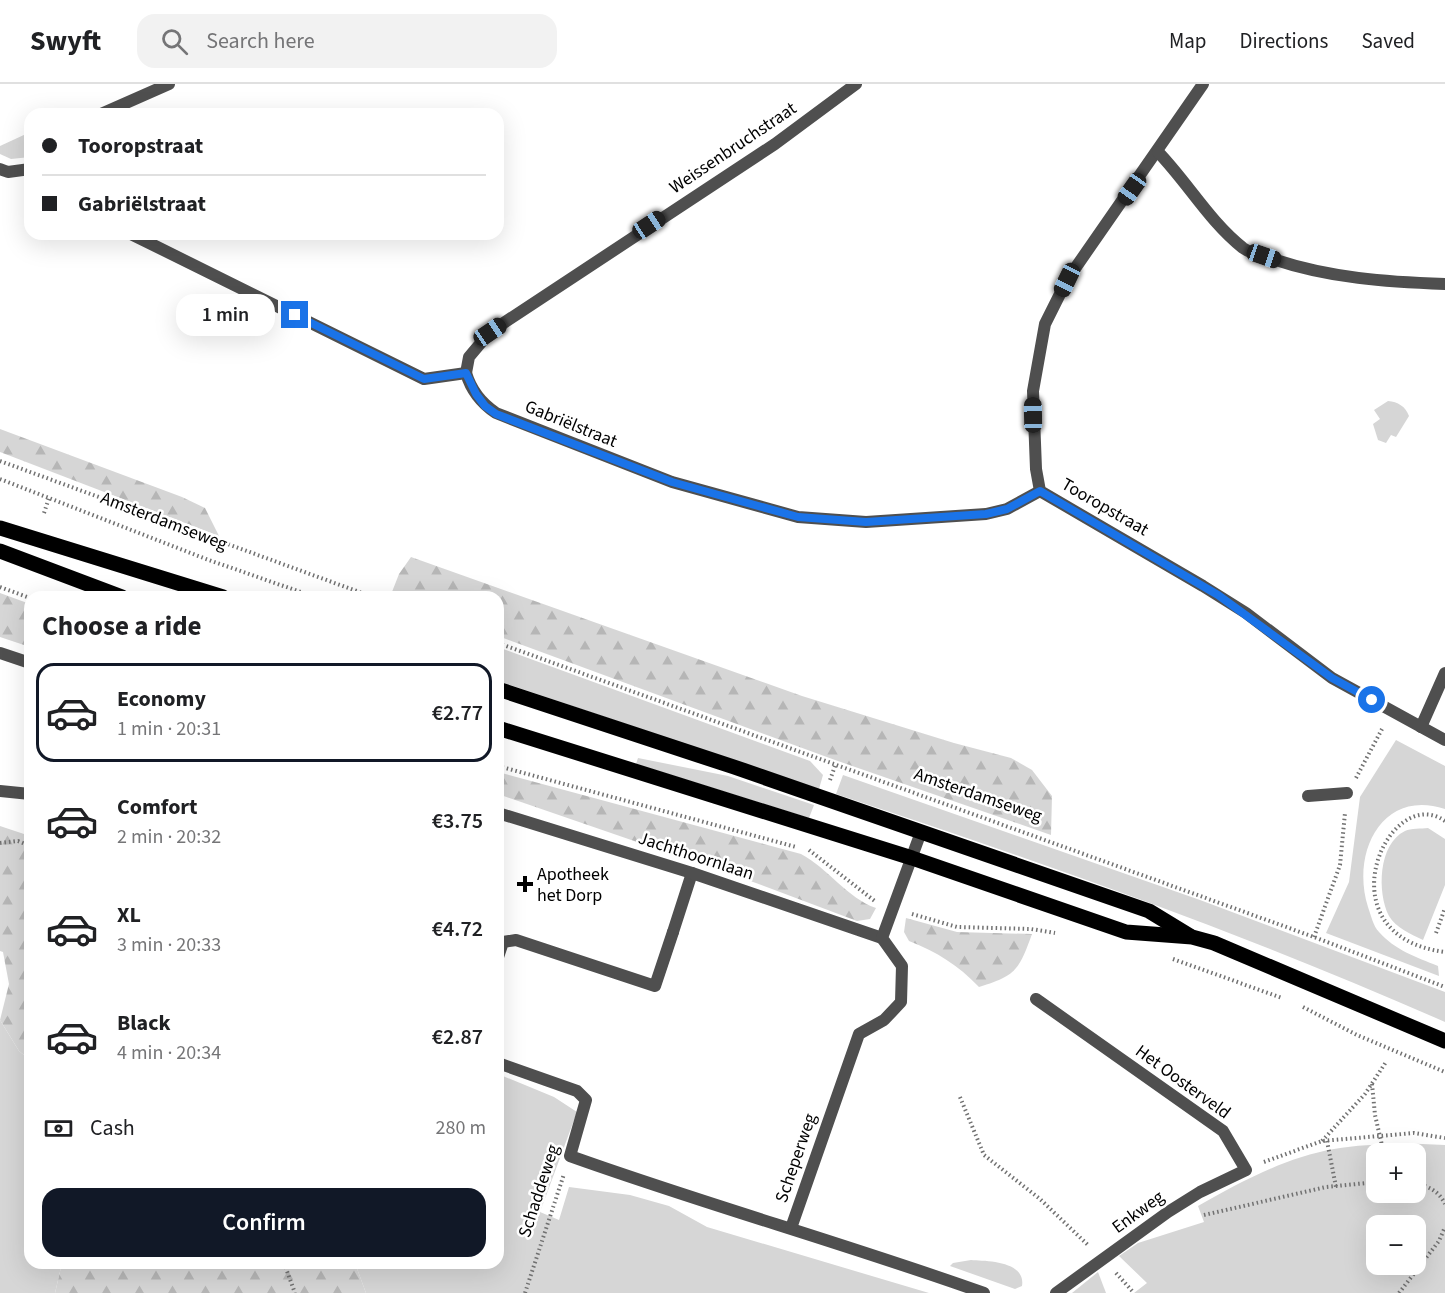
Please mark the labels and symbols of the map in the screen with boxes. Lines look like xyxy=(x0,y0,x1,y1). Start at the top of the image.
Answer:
street label: Weissenbruchstraat xyxy=(664,96,802,200)
car xyxy=(1114,169,1150,209)
car xyxy=(629,208,669,242)
car xyxy=(1244,242,1284,270)
car xyxy=(1051,260,1083,300)
callout: 1 min xyxy=(175,294,274,336)
route end xyxy=(281,301,308,328)
car xyxy=(470,314,510,350)
street label: Gabriëlstraat xyxy=(521,394,621,454)
car xyxy=(1024,397,1042,433)
street label: Tooropstraat xyxy=(1057,472,1153,542)
street label: Amsterdamseweg xyxy=(97,485,231,557)
route start xyxy=(1358,686,1385,713)
street label: Amsterdamseweg xyxy=(911,761,1045,829)
street label: Jachthoornlaan xyxy=(635,826,757,886)
place label: Apotheek het Dorp xyxy=(537,862,609,908)
marker: Apotheek het Dorp xyxy=(518,877,532,891)
street label: Het Oosterveld xyxy=(1130,1039,1236,1125)
street label: Scheperweg xyxy=(769,1110,823,1206)
street label: Schaddeweg xyxy=(512,1141,566,1241)
street label: Enkweg xyxy=(1107,1185,1169,1239)

